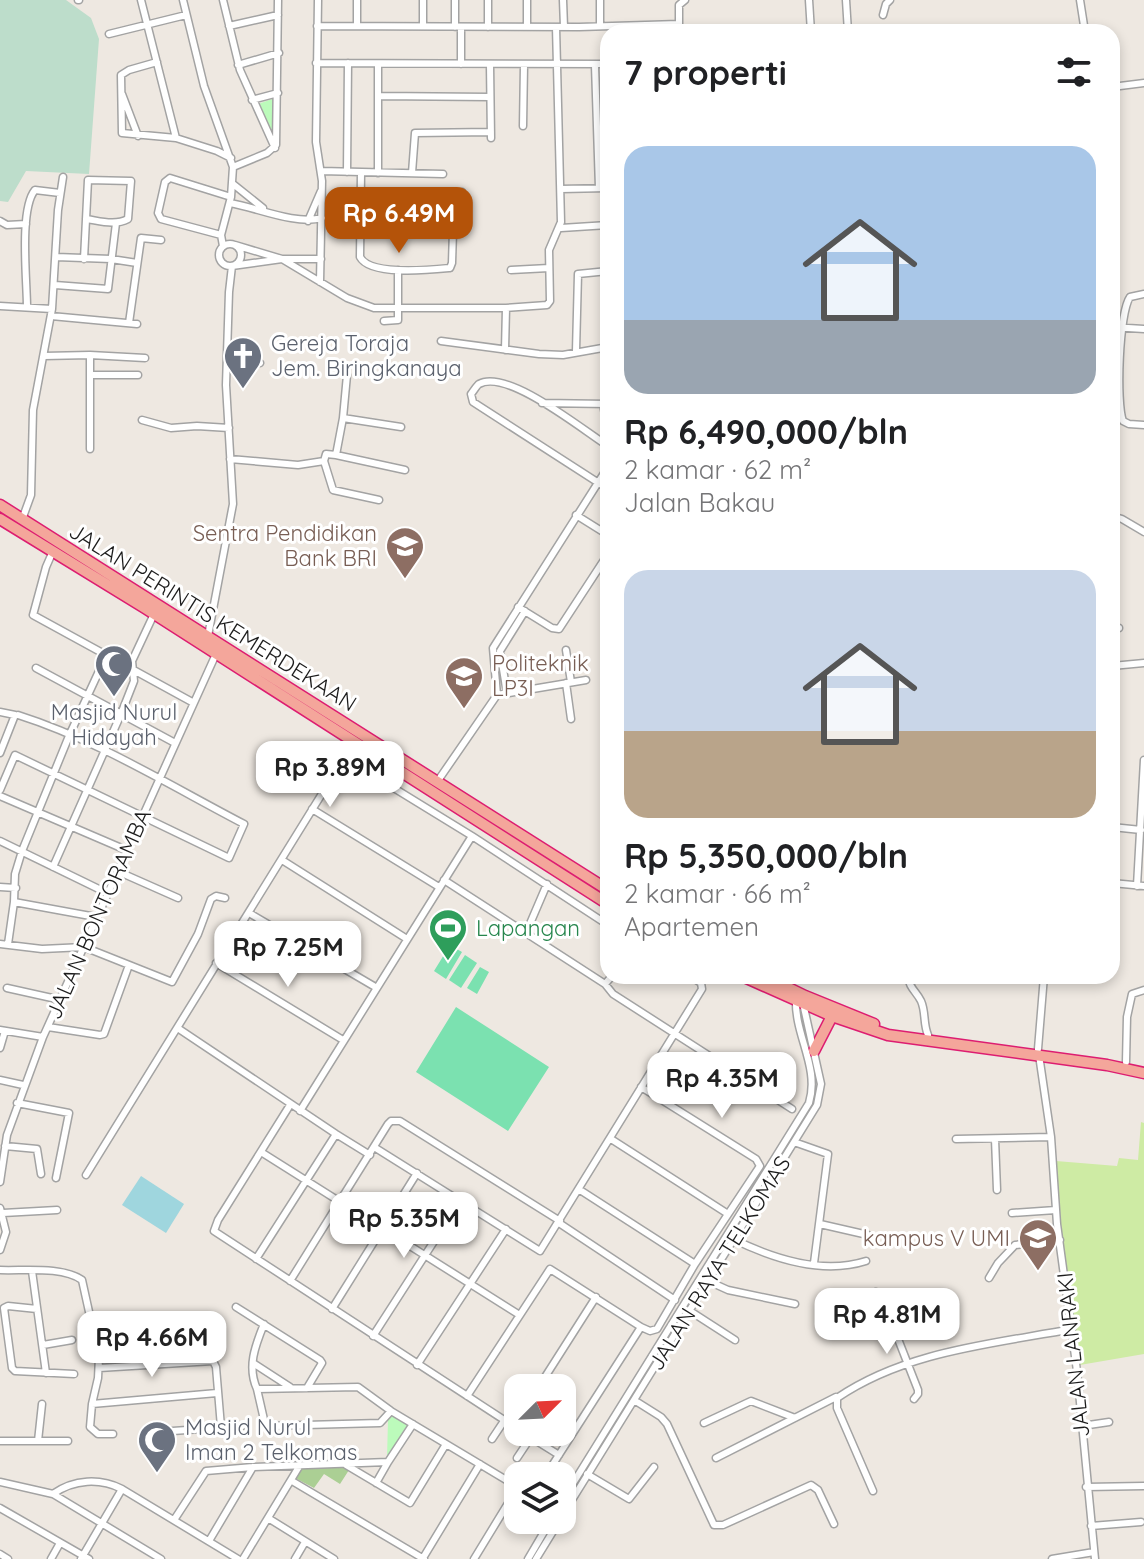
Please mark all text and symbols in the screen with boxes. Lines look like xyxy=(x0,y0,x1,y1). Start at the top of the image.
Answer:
icon: filters xyxy=(1052,50,1096,94)
text: 7 properti xyxy=(624,51,787,94)
pin: Rp 6.49M xyxy=(316,187,482,255)
text: Rp 6.49M xyxy=(343,196,455,229)
icon: home xyxy=(788,198,932,342)
place label: Gereja Toraja Jem. Biringkanaya xyxy=(271,329,462,382)
church icon: Gereja Toraja Jem. Biringkanaya xyxy=(222,335,264,390)
text: Rp 6,490,000/bln xyxy=(624,410,908,453)
text: 2 kamar · 62 m² xyxy=(624,453,811,486)
text: Jalan Bakau xyxy=(624,486,775,519)
street label: JALAN PERINTIS KEMERDEKAAN xyxy=(64,517,362,717)
place label: Sentra Pendidikan Bank BRI xyxy=(193,519,377,572)
school or university icon: Sentra Pendidikan Bank BRI xyxy=(384,525,426,580)
icon: home xyxy=(788,622,932,766)
mosque icon: Masjid Nurul Hidayah xyxy=(93,643,135,698)
place label: Politeknik LP3I xyxy=(492,649,589,702)
school or university icon: Politeknik LP3I xyxy=(443,655,485,710)
place label: Masjid Nurul Hidayah xyxy=(51,698,177,751)
pin: Rp 3.89M xyxy=(247,741,413,809)
text: Rp 3.89M xyxy=(274,750,386,783)
street label: JALAN BONTORAMBA xyxy=(39,805,157,1023)
text: Rp 5,350,000/bln xyxy=(624,834,908,877)
text: 2 kamar · 66 m² xyxy=(624,877,811,910)
sports icon: Lapangan xyxy=(427,907,469,962)
text: Apartemen xyxy=(624,910,759,943)
place label: Lapangan xyxy=(476,914,580,942)
pin: Rp 7.25M xyxy=(205,921,371,989)
text: Rp 7.25M xyxy=(232,930,344,963)
pin: Rp 4.35M xyxy=(639,1052,805,1120)
text: Rp 4.35M xyxy=(665,1061,779,1094)
street label: JALAN RAYA TELKOMAS xyxy=(642,1151,796,1375)
pin: Rp 5.35M xyxy=(321,1192,487,1260)
text: Rp 5.35M xyxy=(348,1201,460,1234)
school or university icon: kampus V UMI xyxy=(1017,1217,1059,1272)
place label: kampus V UMI xyxy=(863,1224,1010,1252)
street label: JALAN LANRAKI xyxy=(1050,1271,1096,1439)
pin: Rp 4.81M xyxy=(804,1288,970,1356)
text: Rp 4.81M xyxy=(833,1297,941,1330)
pin: Rp 4.66M xyxy=(69,1311,235,1379)
text: Rp 4.66M xyxy=(95,1320,209,1353)
north arrow xyxy=(504,1374,576,1446)
map controls xyxy=(504,1374,576,1534)
place label: Masjid Nurul Iman 2 Telkomas xyxy=(185,1413,357,1466)
mosque icon: Masjid Nurul Iman 2 Telkomas xyxy=(136,1419,178,1474)
button: layers xyxy=(504,1462,576,1534)

